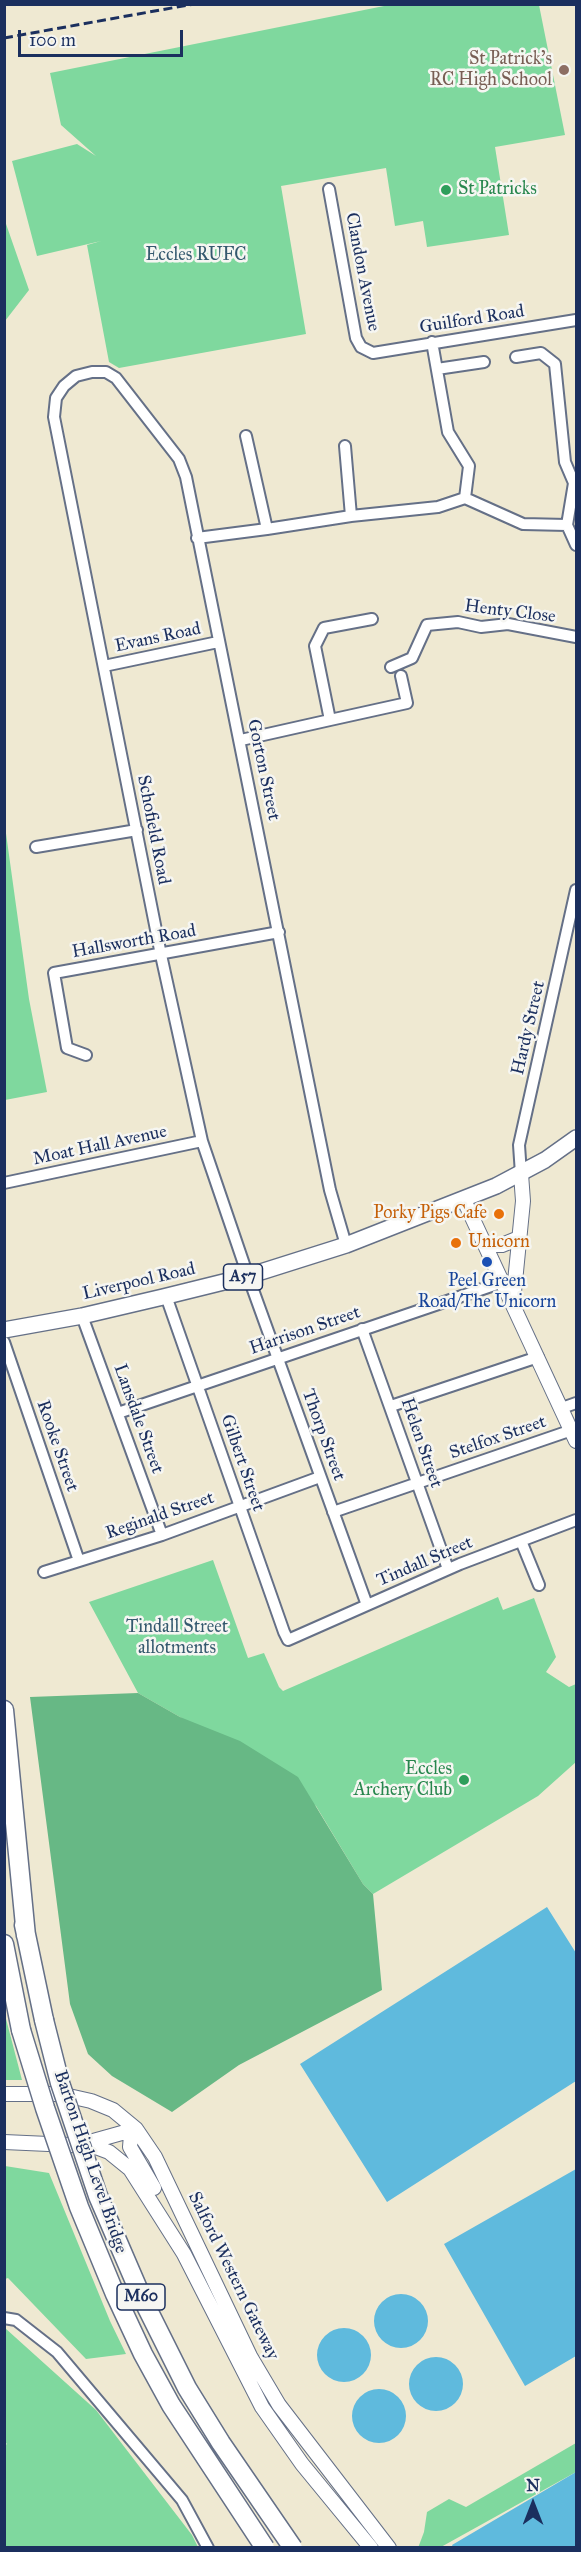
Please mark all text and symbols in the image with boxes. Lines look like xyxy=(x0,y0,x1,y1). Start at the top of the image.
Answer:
scale bar xyxy=(21,18,186,56)
text: 100 m xyxy=(29,29,76,51)
place label: St Patrick's RC High School xyxy=(430,49,552,92)
marker: St Patrick's RC High School xyxy=(557,63,571,77)
place label: St Patricks xyxy=(458,179,537,201)
marker: St Patricks xyxy=(439,183,453,197)
street label: Clandon Avenue xyxy=(340,211,384,333)
park label: Eccles RUFC xyxy=(145,245,247,267)
street label: Guilford Road xyxy=(418,301,526,339)
street label: Henty Close xyxy=(463,596,557,628)
street label: Evans Road xyxy=(113,618,203,658)
street label: Gorton Street xyxy=(242,717,284,823)
street label: Schofield Road xyxy=(132,773,174,887)
street label: Hallsworth Road xyxy=(70,920,198,964)
street label: Hardy Street xyxy=(508,979,550,1077)
street label: Moat Hall Avenue xyxy=(31,1121,169,1171)
place label: Porky Pigs Cafe xyxy=(373,1203,487,1225)
marker: Porky Pigs Cafe xyxy=(492,1207,506,1221)
place label: Unicorn xyxy=(468,1232,530,1254)
marker: Unicorn xyxy=(449,1236,463,1250)
marker: Peel Green Road/The Unicorn xyxy=(480,1255,494,1269)
street label: Liverpool Road xyxy=(80,1259,198,1305)
road number: A57 xyxy=(224,1264,262,1290)
place label: Peel Green Road/The Unicorn xyxy=(418,1271,556,1314)
street label: Harrison Street xyxy=(247,1302,363,1360)
street label: Lansdale Street xyxy=(108,1361,168,1477)
street label: Thorp Street xyxy=(296,1386,350,1484)
street label: Helen Street xyxy=(396,1395,446,1491)
street label: Rooke Street xyxy=(31,1398,83,1494)
street label: Stelfox Street xyxy=(447,1411,549,1465)
street label: Gilbert Street xyxy=(215,1412,269,1514)
street label: Reginald Street xyxy=(103,1487,217,1545)
street label: Tindall Street xyxy=(374,1532,476,1592)
park label: Tindall Street allotments xyxy=(126,1617,228,1660)
place label: Eccles Archery Club xyxy=(354,1759,452,1802)
marker: Eccles Archery Club xyxy=(457,1773,471,1787)
street label: Barton High Level Bridge xyxy=(49,2068,131,2256)
street label: Salford Western Gateway xyxy=(183,2188,283,2364)
road number: M60 xyxy=(117,2284,165,2310)
north arrow xyxy=(503,2474,563,2534)
text: N xyxy=(526,2476,540,2495)

